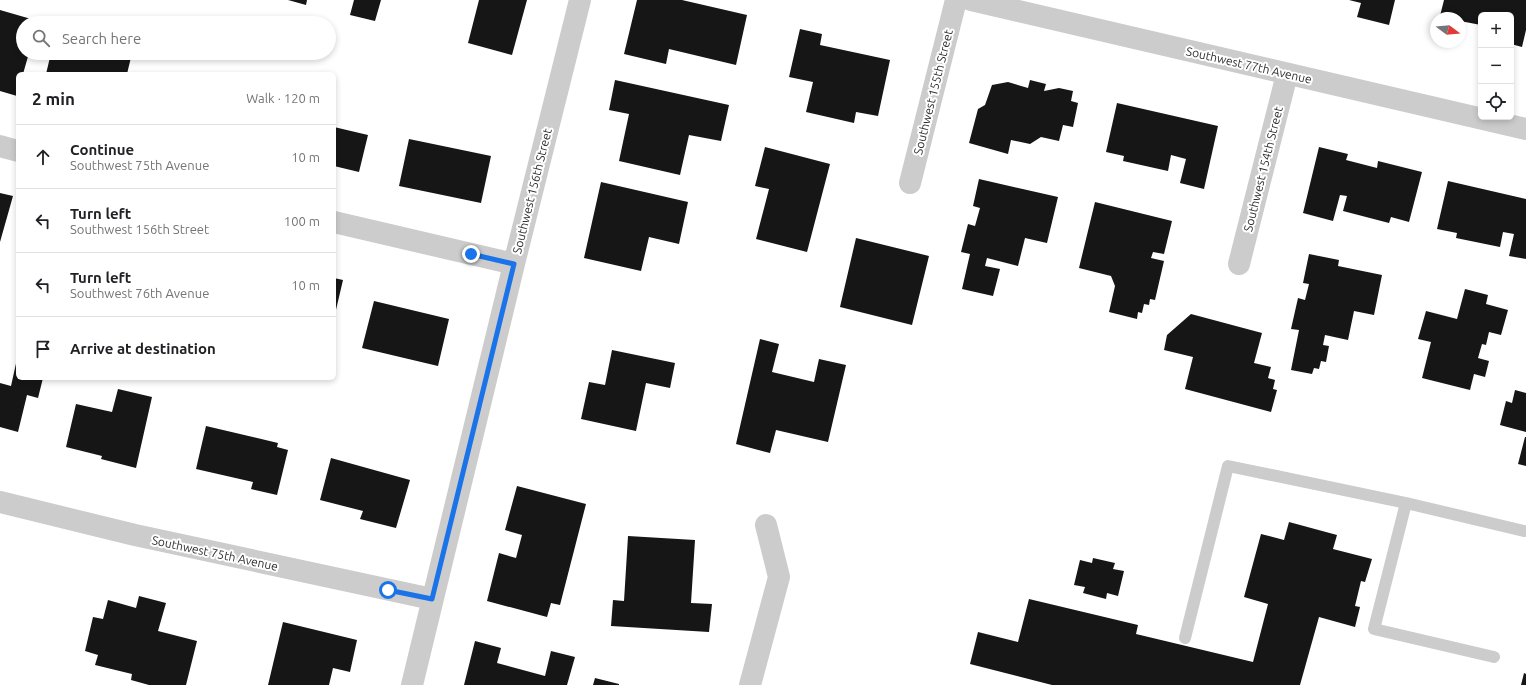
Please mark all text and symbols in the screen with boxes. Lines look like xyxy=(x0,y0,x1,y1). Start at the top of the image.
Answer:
north arrow xyxy=(1430,12,1466,48)
map controls xyxy=(1478,12,1514,120)
button: + xyxy=(1478,12,1514,48)
search box xyxy=(16,16,336,60)
icon: search xyxy=(30,27,52,49)
street label: Southwest 155th Street xyxy=(911,28,955,156)
text: Search here xyxy=(62,30,141,47)
street label: Southwest 77th Avenue xyxy=(1185,44,1313,86)
button: − xyxy=(1478,48,1514,84)
button: locate xyxy=(1478,84,1514,120)
text: 2 min xyxy=(32,89,75,108)
text: Walk · 120 m xyxy=(246,91,320,105)
street label: Southwest 154th Street xyxy=(1241,105,1285,233)
street label: Southwest 156th Street xyxy=(510,127,554,255)
text: Continue xyxy=(70,141,134,158)
icon: ahead xyxy=(32,146,54,168)
text: 10 m xyxy=(291,150,320,164)
text: Southwest 75th Avenue xyxy=(70,158,209,172)
text: Turn left xyxy=(70,205,131,222)
icon: left xyxy=(32,210,54,232)
text: 100 m xyxy=(284,214,320,228)
text: Southwest 156th Street xyxy=(70,222,209,236)
route end xyxy=(462,245,480,263)
text: Turn left xyxy=(70,269,131,286)
icon: left xyxy=(32,274,54,296)
text: 10 m xyxy=(291,278,320,292)
text: Southwest 76th Avenue xyxy=(70,286,209,300)
icon: arrive xyxy=(32,338,54,360)
text: Arrive at destination xyxy=(70,340,216,357)
street label: Southwest 75th Avenue xyxy=(151,533,279,573)
route start xyxy=(379,581,397,599)

